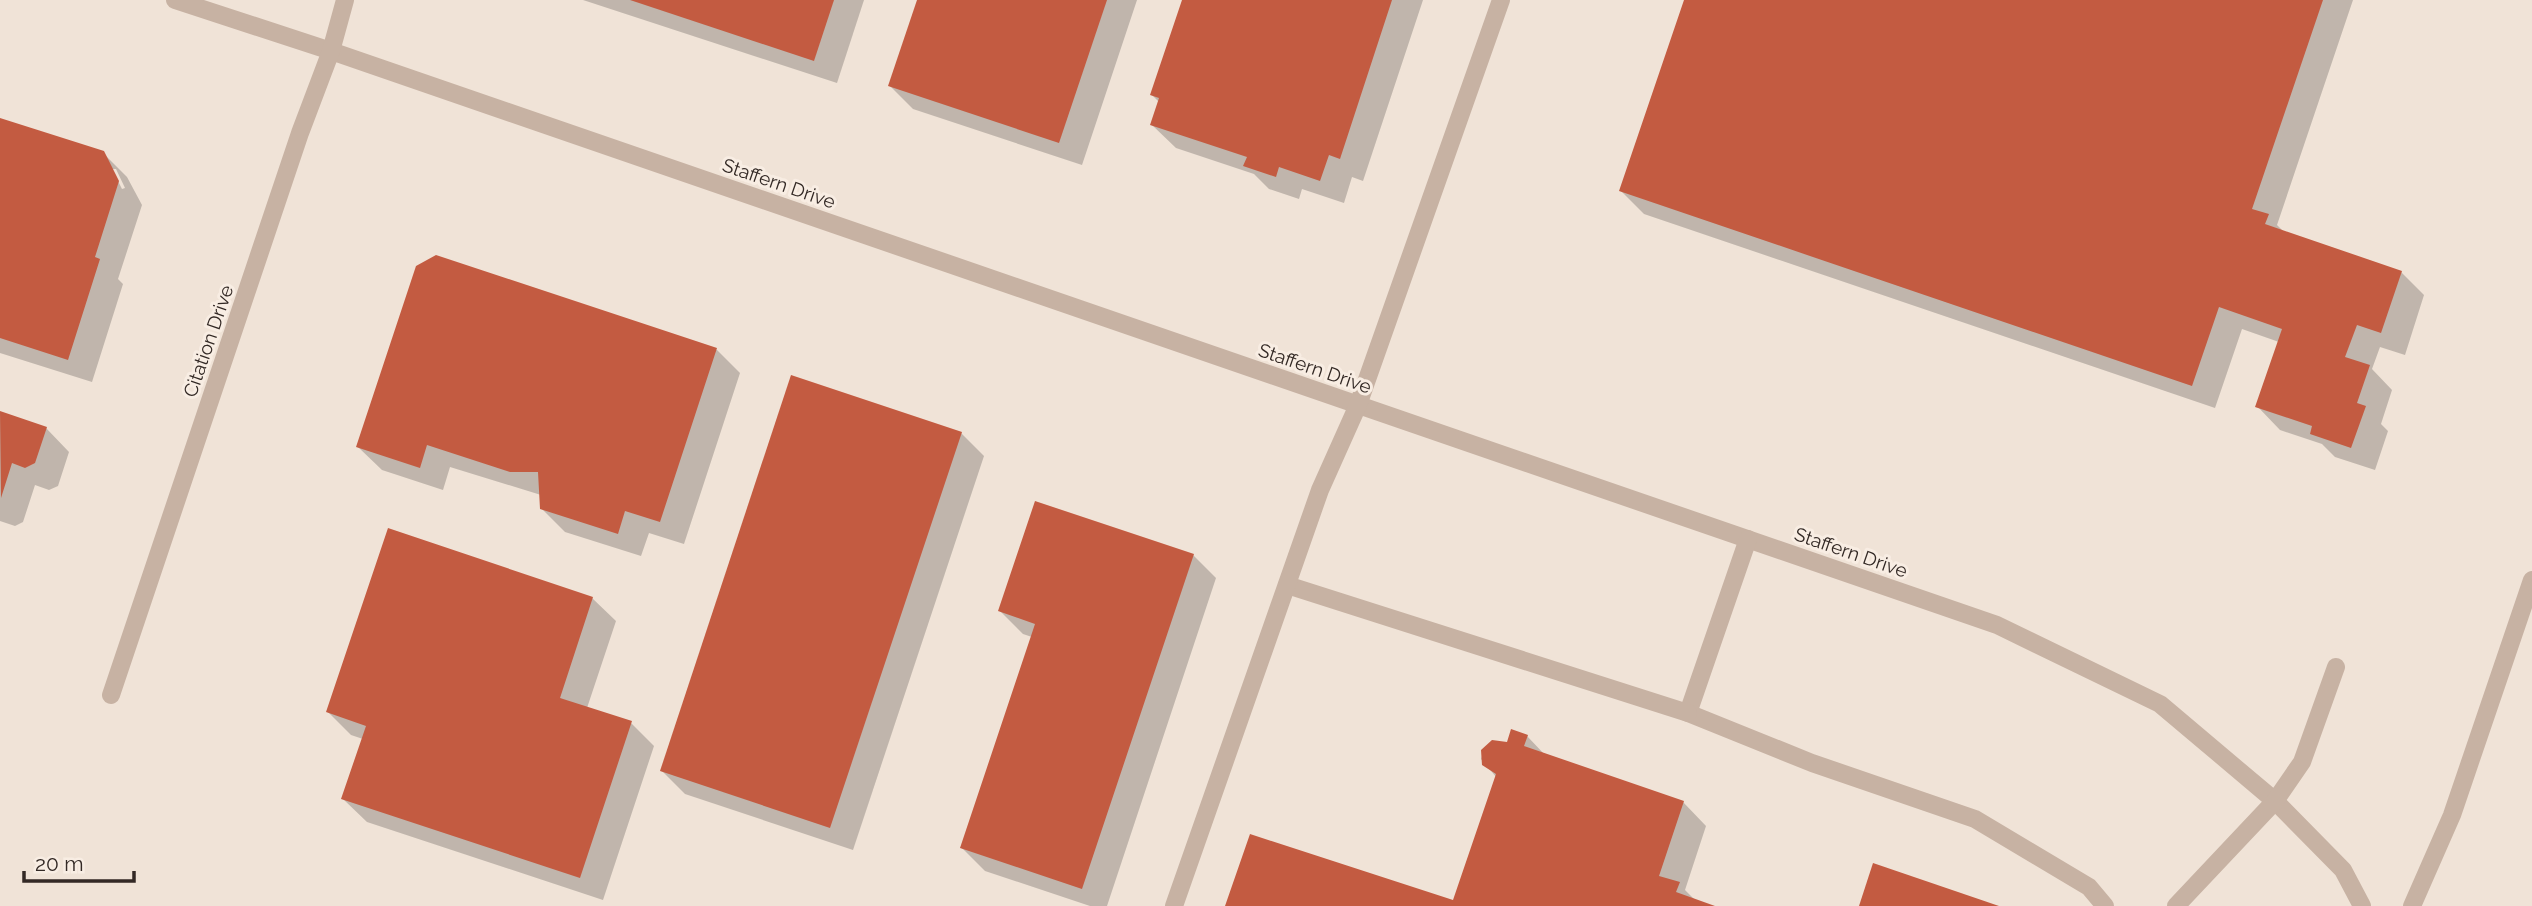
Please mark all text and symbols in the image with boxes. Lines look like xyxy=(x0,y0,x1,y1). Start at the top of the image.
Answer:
street label: Staffern Drive xyxy=(720,153,838,213)
street label: Citation Drive xyxy=(179,282,237,400)
street label: Staffern Drive xyxy=(1256,338,1374,398)
street label: Staffern Drive xyxy=(1792,522,1910,582)
scale bar xyxy=(24,839,135,883)
text: 20 m xyxy=(35,851,83,876)

